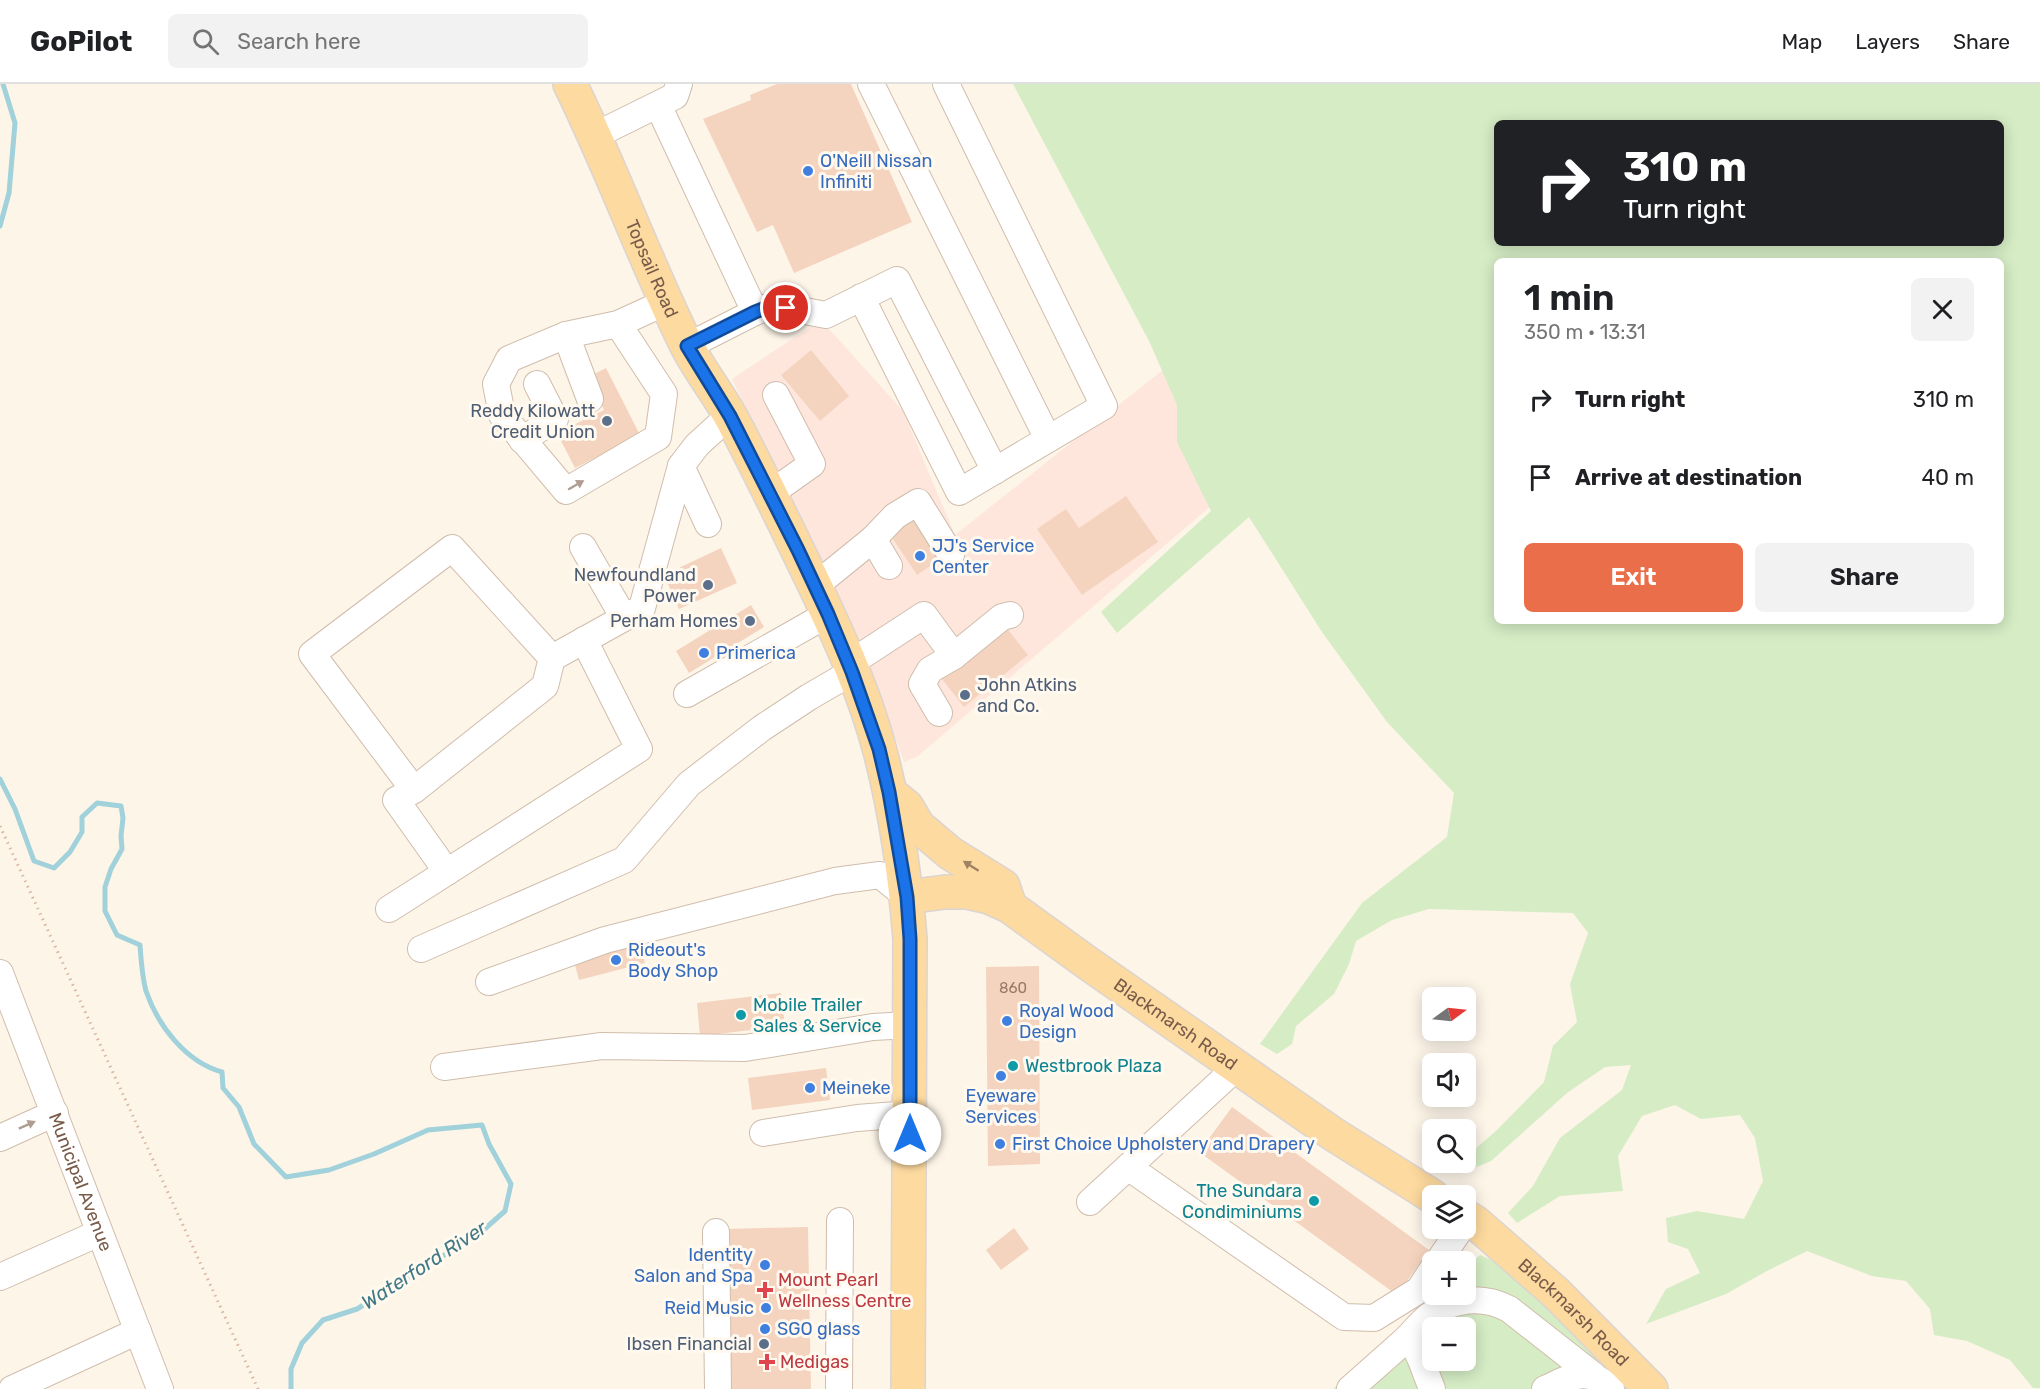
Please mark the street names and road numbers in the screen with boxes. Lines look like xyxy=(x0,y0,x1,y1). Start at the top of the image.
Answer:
street label: Topsail Road xyxy=(621,216,683,321)
street label: Blackmarsh Road xyxy=(1109,974,1242,1075)
street label: Municipal Avenue xyxy=(44,1110,117,1255)
street label: Blackmarsh Road xyxy=(1514,1254,1633,1371)

